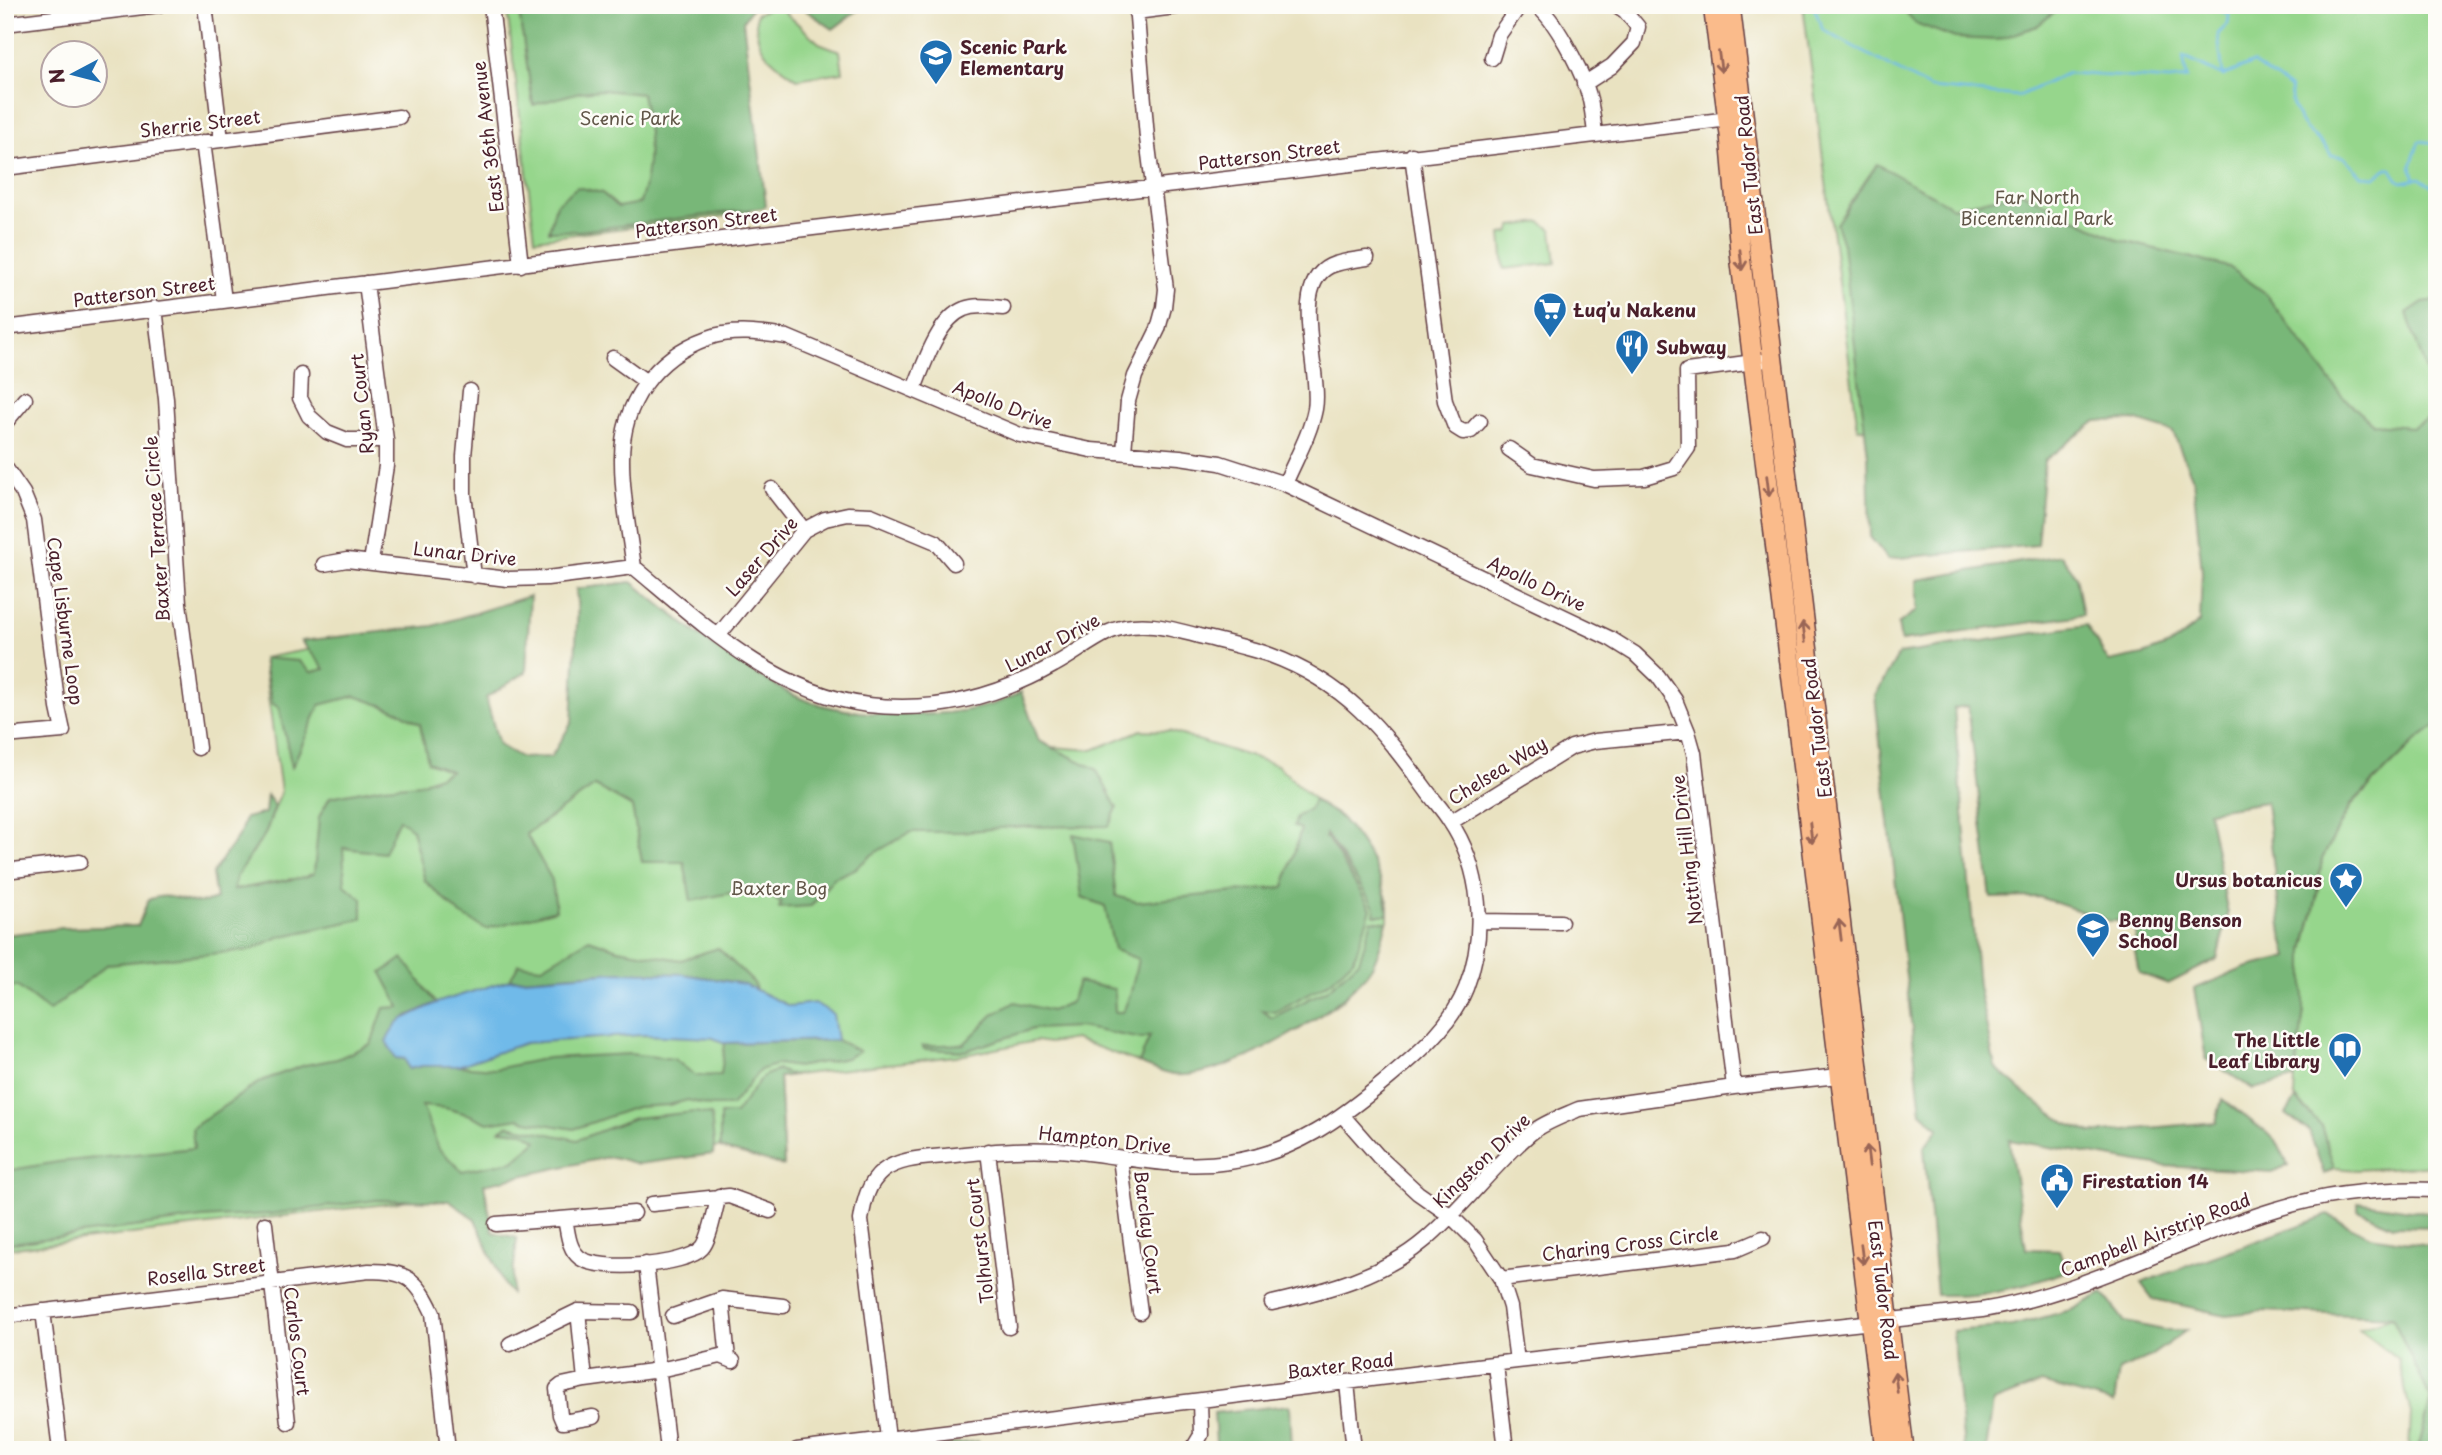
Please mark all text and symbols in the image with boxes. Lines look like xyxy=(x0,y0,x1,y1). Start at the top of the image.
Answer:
place label: Scenic Park Elementary xyxy=(960,33,1067,81)
school or university icon: Scenic Park Elementary xyxy=(917,37,955,86)
north arrow xyxy=(38,38,108,108)
one-way arrow xyxy=(1714,50,1727,73)
street label: East 36th Avenue xyxy=(464,60,510,214)
text: N xyxy=(41,67,71,85)
street label: East Tudor Road xyxy=(1727,94,1769,236)
street label: Sherrie Street xyxy=(138,102,262,144)
park label: Scenic Park xyxy=(580,104,681,131)
street label: Patterson Street xyxy=(1196,132,1342,176)
park label: Far North Bicentennial Park xyxy=(1960,183,2114,231)
street label: Patterson Street xyxy=(633,200,779,244)
one-way arrow xyxy=(1735,248,1748,271)
street label: Patterson Street xyxy=(71,269,217,313)
supermarket icon: Łuq’u Nakenu xyxy=(1531,290,1569,339)
place label: Łuq’u Nakenu xyxy=(1573,296,1696,323)
restaurant icon: Subway xyxy=(1613,327,1651,376)
place label: Subway xyxy=(1656,333,1726,360)
street label: Ryan Court xyxy=(342,352,380,456)
street label: Apollo Drive xyxy=(949,373,1057,435)
street label: Baxter Terrace Circle xyxy=(136,435,176,623)
one-way arrow xyxy=(1762,474,1775,497)
street label: Laser Drive xyxy=(719,510,803,602)
street label: Lunar Drive xyxy=(412,534,518,572)
street label: Cape Lisburne Loop xyxy=(41,535,91,707)
street label: Apollo Drive xyxy=(1484,549,1590,617)
street label: Lunar Drive xyxy=(1000,606,1104,678)
one-way arrow xyxy=(1797,621,1810,643)
street label: East Tudor Road xyxy=(1794,656,1838,800)
street label: Chelsea Way xyxy=(1442,729,1552,811)
street label: Notting Hill Drive xyxy=(1663,774,1709,926)
one-way arrow xyxy=(1804,821,1817,844)
place icon: Ursus botanicus xyxy=(2327,860,2365,909)
place label: Ursus botanicus xyxy=(2175,866,2322,893)
park label: Baxter Bog xyxy=(730,874,828,901)
place label: Benny Benson School xyxy=(2118,906,2242,954)
school or university icon: Benny Benson School xyxy=(2074,910,2112,959)
one-way arrow xyxy=(1834,920,1847,942)
place label: The Little Leaf Library xyxy=(2208,1026,2320,1074)
library icon: The Little Leaf Library xyxy=(2326,1030,2364,1079)
street label: Kingston Drive xyxy=(1426,1106,1536,1214)
street label: Hampton Drive xyxy=(1037,1119,1173,1159)
one-way arrow xyxy=(1861,1145,1874,1168)
public building icon: Firestation 14 xyxy=(2038,1161,2076,1210)
place label: Firestation 14 xyxy=(2082,1167,2209,1194)
street label: Barclay Court xyxy=(1128,1169,1170,1295)
street label: Tolhurst Court xyxy=(958,1177,1000,1305)
street label: Campbell Airstrip Road xyxy=(2056,1185,2254,1283)
street label: East Tudor Road xyxy=(1862,1218,1906,1362)
street label: Charing Cross Circle xyxy=(1540,1219,1720,1267)
one-way arrow xyxy=(1855,1242,1868,1265)
street label: Rosella Street xyxy=(145,1250,267,1292)
street label: Carlos Court xyxy=(278,1285,318,1397)
street label: Baxter Road xyxy=(1285,1345,1395,1385)
one-way arrow xyxy=(1889,1371,1902,1394)

